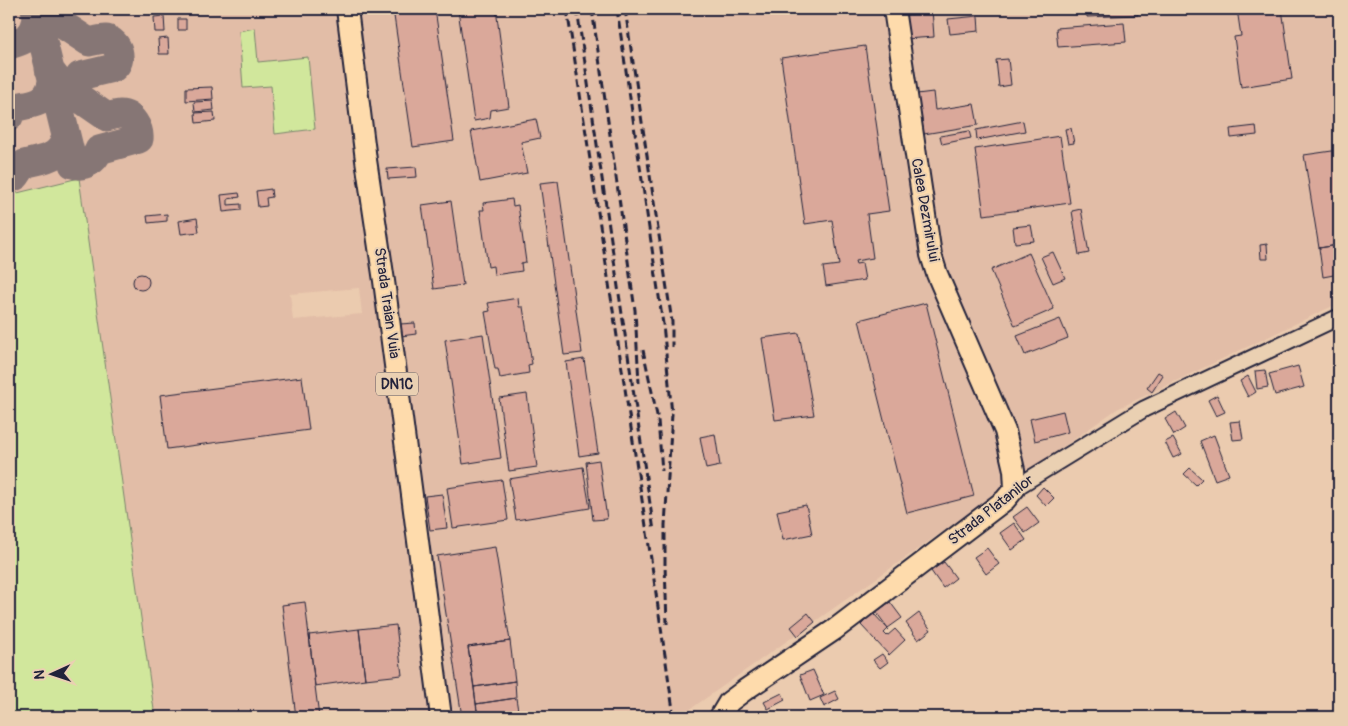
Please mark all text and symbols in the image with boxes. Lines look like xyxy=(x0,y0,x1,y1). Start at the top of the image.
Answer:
street label: Calea Dezmirului xyxy=(907,157,944,264)
street label: Strada Traian Vuia xyxy=(370,246,404,360)
road number: DN1C xyxy=(376,372,418,396)
street label: Strada Platanilor xyxy=(944,470,1038,549)
north arrow xyxy=(28,648,78,698)
text: N xyxy=(31,669,48,680)

